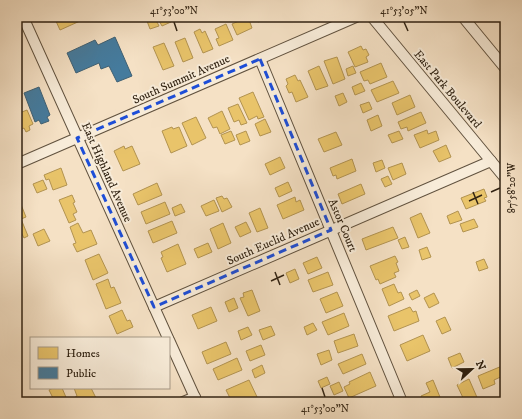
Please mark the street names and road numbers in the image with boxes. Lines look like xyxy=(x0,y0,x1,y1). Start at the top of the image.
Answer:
street label: East Park Boulevard xyxy=(411,47,485,132)
street label: South Summit Avenue xyxy=(130,51,232,108)
street label: East Highland Avenue xyxy=(78,120,135,224)
street label: Astor Court xyxy=(325,196,360,254)
street label: South Euclid Avenue xyxy=(224,214,322,269)

